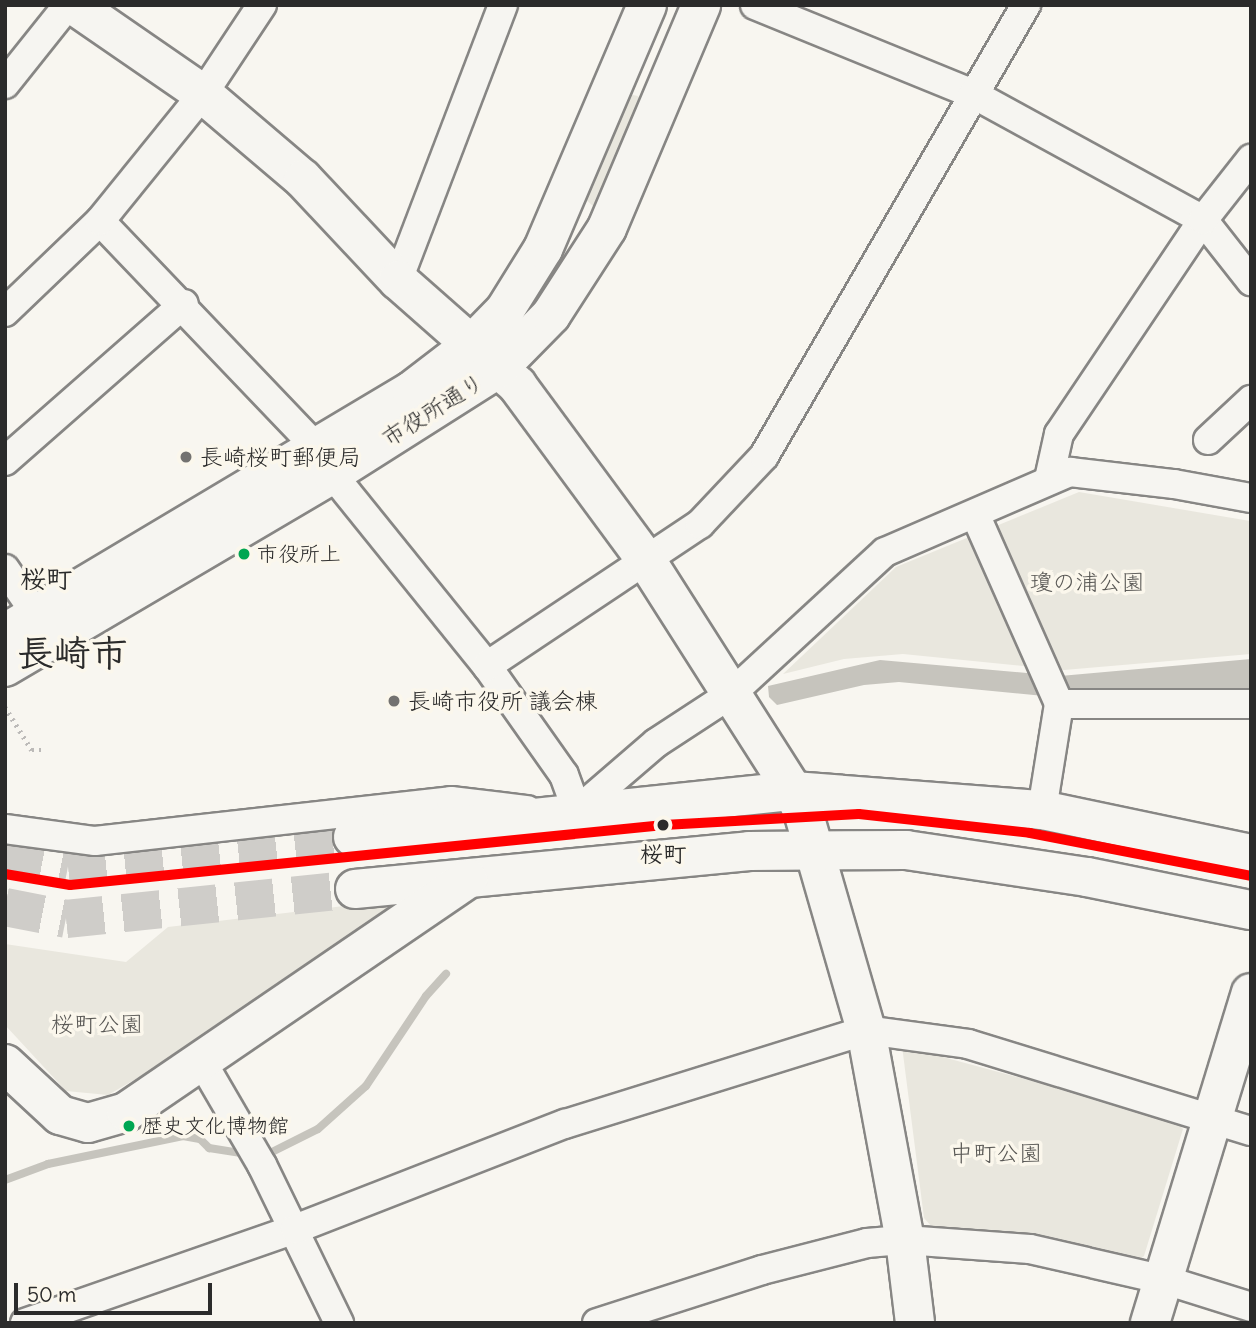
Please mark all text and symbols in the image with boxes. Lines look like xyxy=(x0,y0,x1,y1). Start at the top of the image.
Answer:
street label: 市役所通り xyxy=(377,368,489,452)
place label: 長崎桜町郵便局 xyxy=(200,443,361,471)
marker: 長崎桜町郵便局 xyxy=(178,449,194,465)
place label: 市役所上 xyxy=(257,541,341,567)
marker: 市役所上 xyxy=(237,547,251,561)
district label: 桜町 xyxy=(20,563,72,595)
park label: 瓊の浦公園 xyxy=(1030,568,1144,596)
district label: 長崎市 xyxy=(17,631,127,675)
place label: 長崎市役所 議会棟 xyxy=(408,687,597,715)
marker: 長崎市役所 議会棟 xyxy=(386,693,402,709)
marker: 桜町 xyxy=(651,813,675,837)
place label: 桜町 xyxy=(640,840,686,868)
park label: 桜町公園 xyxy=(51,1010,143,1038)
place label: 歴史文化博物館 xyxy=(142,1113,289,1139)
marker: 歴史文化博物館 xyxy=(122,1119,136,1133)
park label: 中町公園 xyxy=(950,1139,1042,1167)
scale bar xyxy=(18,1268,215,1312)
text: 50 m xyxy=(27,1281,76,1308)

